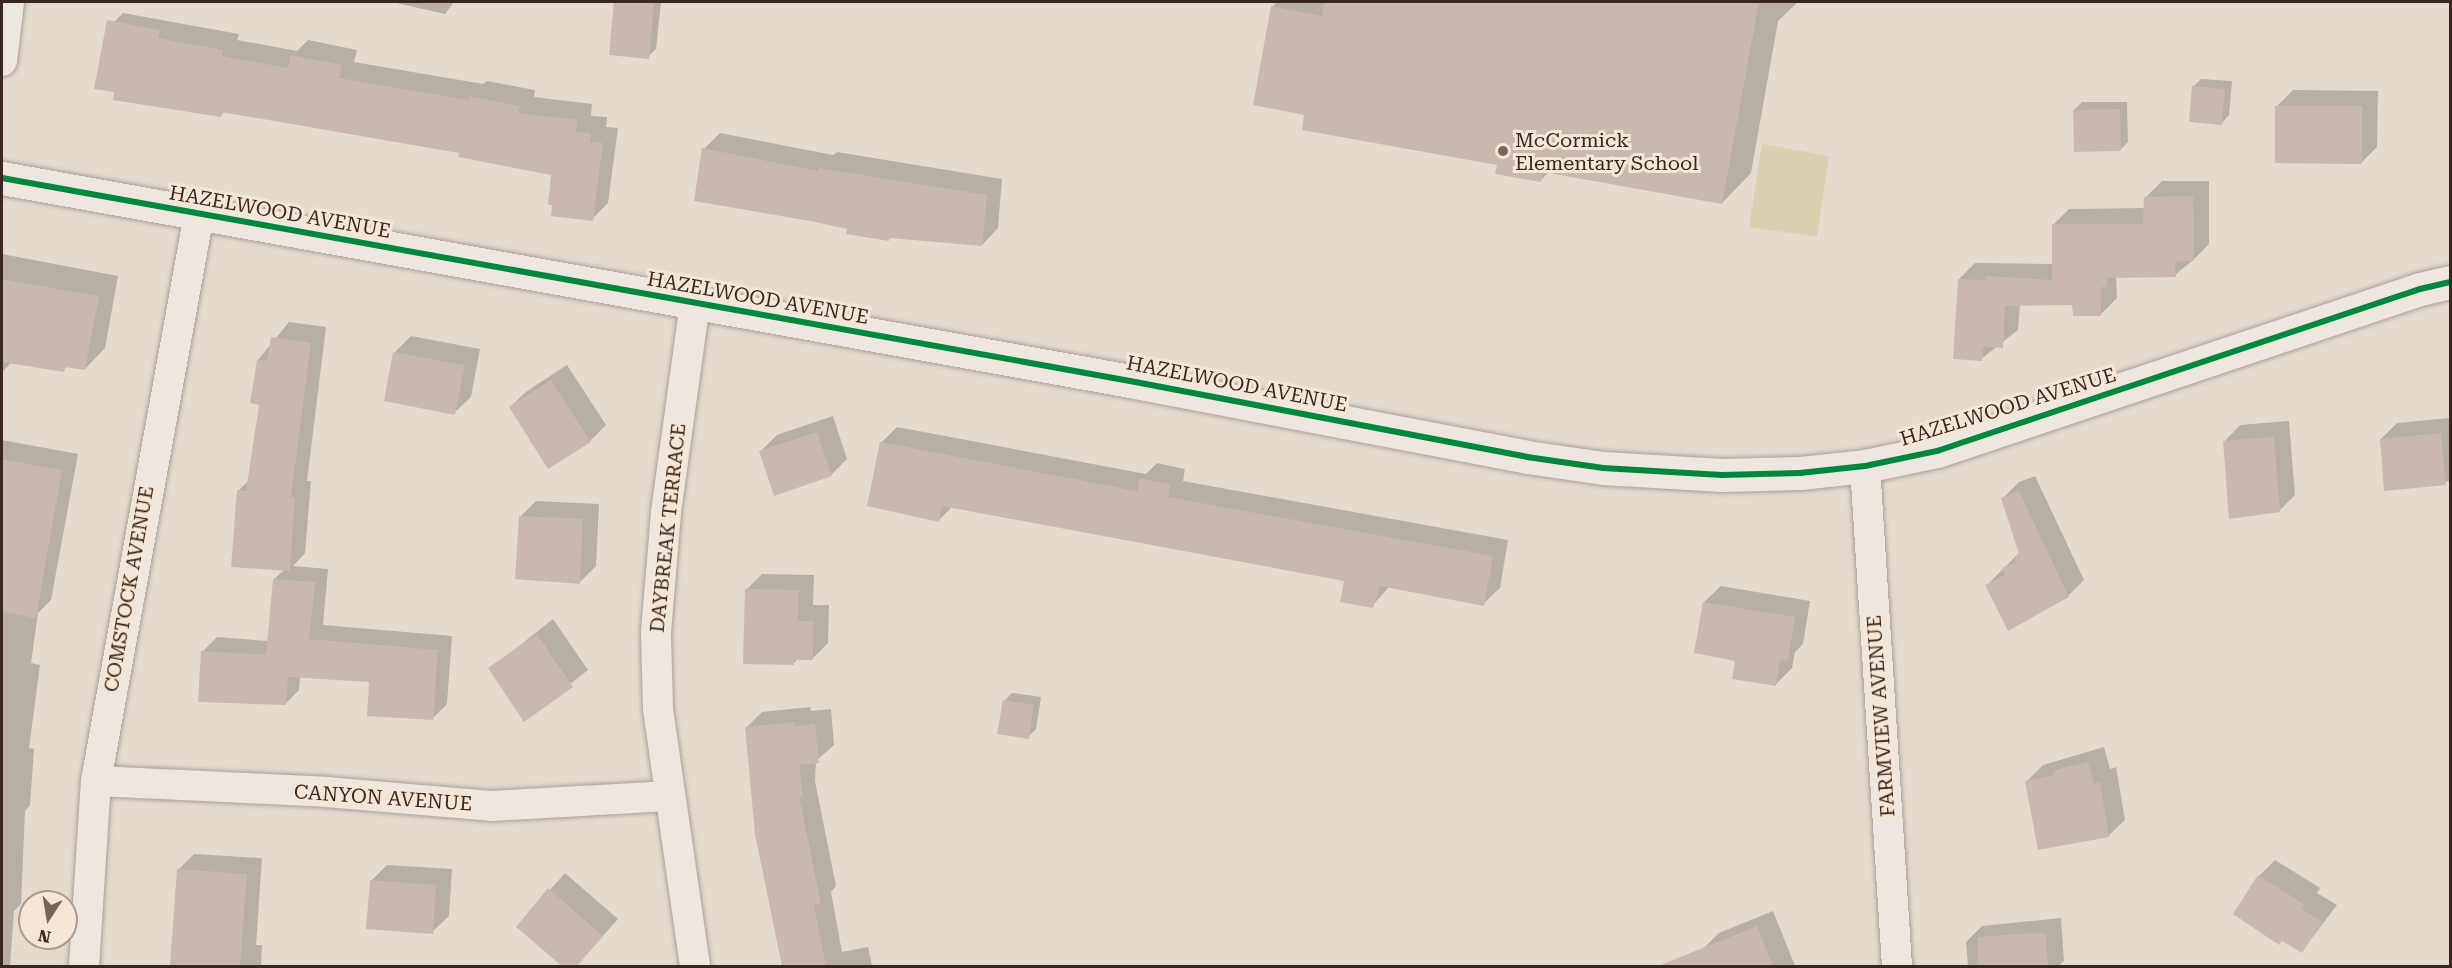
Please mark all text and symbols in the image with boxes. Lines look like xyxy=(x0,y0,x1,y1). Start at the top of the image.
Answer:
place label: McCormick Elementary School xyxy=(1515,128,1698,175)
marker: McCormick Elementary School xyxy=(1496,144,1510,158)
street label: HAZELWOOD AVENUE xyxy=(167,181,393,243)
street label: HAZELWOOD AVENUE xyxy=(645,267,871,329)
street label: HAZELWOOD AVENUE xyxy=(1125,351,1349,417)
street label: HAZELWOOD AVENUE xyxy=(1897,363,2119,451)
street label: DAYBREAK TERRACE xyxy=(645,422,691,634)
street label: COMSTOCK AVENUE xyxy=(99,484,159,694)
street label: FARMVIEW AVENUE xyxy=(1862,614,1900,818)
street label: CANYON AVENUE xyxy=(293,780,473,816)
north arrow xyxy=(18,890,78,950)
text: N xyxy=(37,926,53,947)

